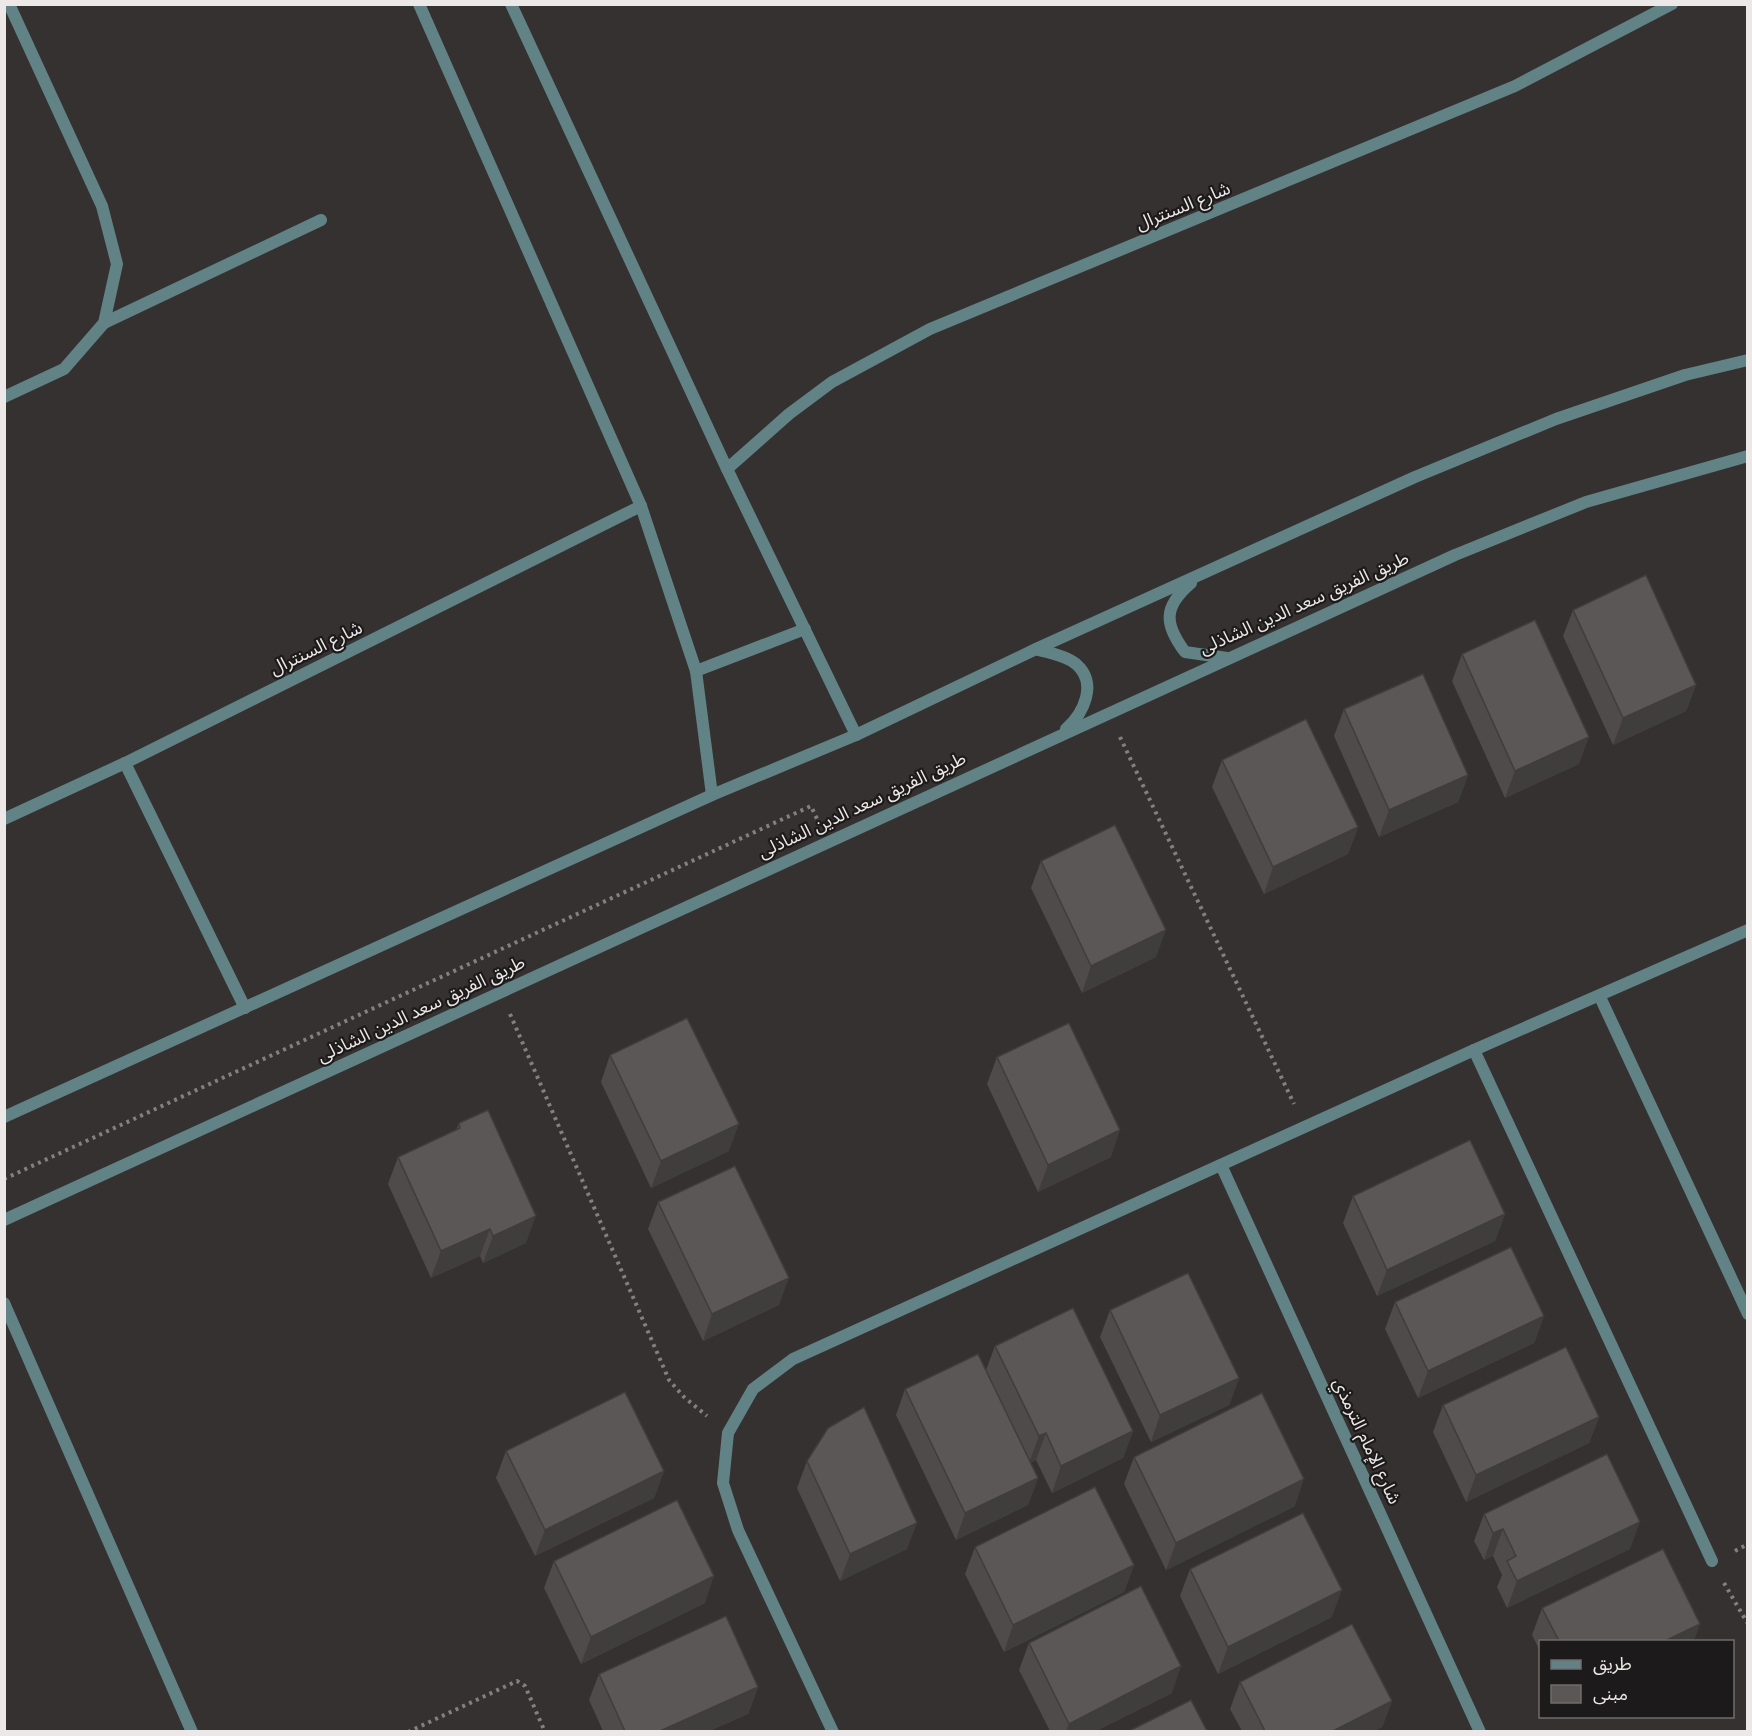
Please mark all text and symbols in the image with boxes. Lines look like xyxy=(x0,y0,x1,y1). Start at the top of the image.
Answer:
street label: شارع السنترال xyxy=(1132,177,1235,238)
street label: طريق الفريق سعد الدين الشاذلى xyxy=(1196,547,1412,659)
street label: شارع السنترال xyxy=(266,616,367,683)
street label: طريق الفريق سعد الدين الشاذلى xyxy=(754,747,970,863)
street label: طريق الفريق سعد الدين الشاذلى xyxy=(313,951,529,1067)
street label: شارع الإمام الترمذي xyxy=(1325,1374,1406,1509)
legend xyxy=(1539,1640,1734,1718)
text: طريق xyxy=(1593,1653,1632,1675)
text: مبنى xyxy=(1593,1683,1628,1705)

